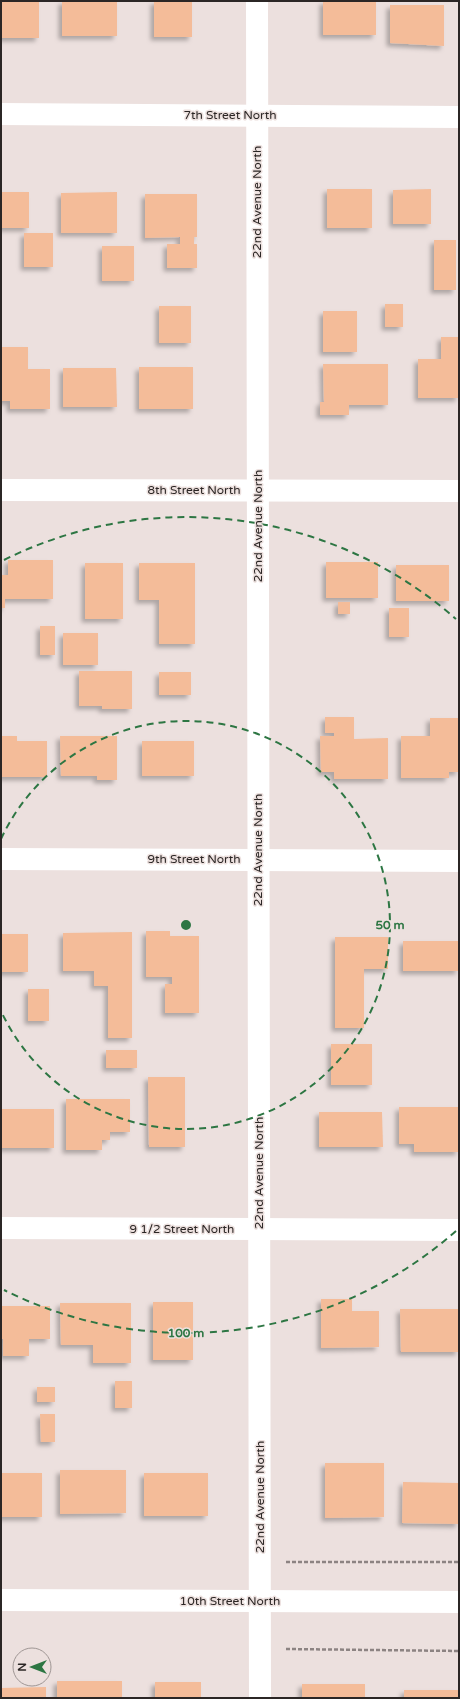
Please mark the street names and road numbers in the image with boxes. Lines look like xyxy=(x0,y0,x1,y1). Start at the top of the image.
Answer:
street label: 7th Street North xyxy=(183,108,277,122)
street label: 22nd Avenue North xyxy=(250,146,264,258)
street label: 22nd Avenue North xyxy=(251,470,265,582)
street label: 8th Street North xyxy=(147,483,241,497)
street label: 22nd Avenue North xyxy=(251,794,265,906)
street label: 9th Street North xyxy=(147,852,241,866)
street label: 22nd Avenue North xyxy=(252,1117,266,1229)
street label: 9 1/2 Street North xyxy=(130,1222,234,1236)
street label: 22nd Avenue North xyxy=(253,1441,267,1553)
street label: 10th Street North xyxy=(180,1594,280,1608)

